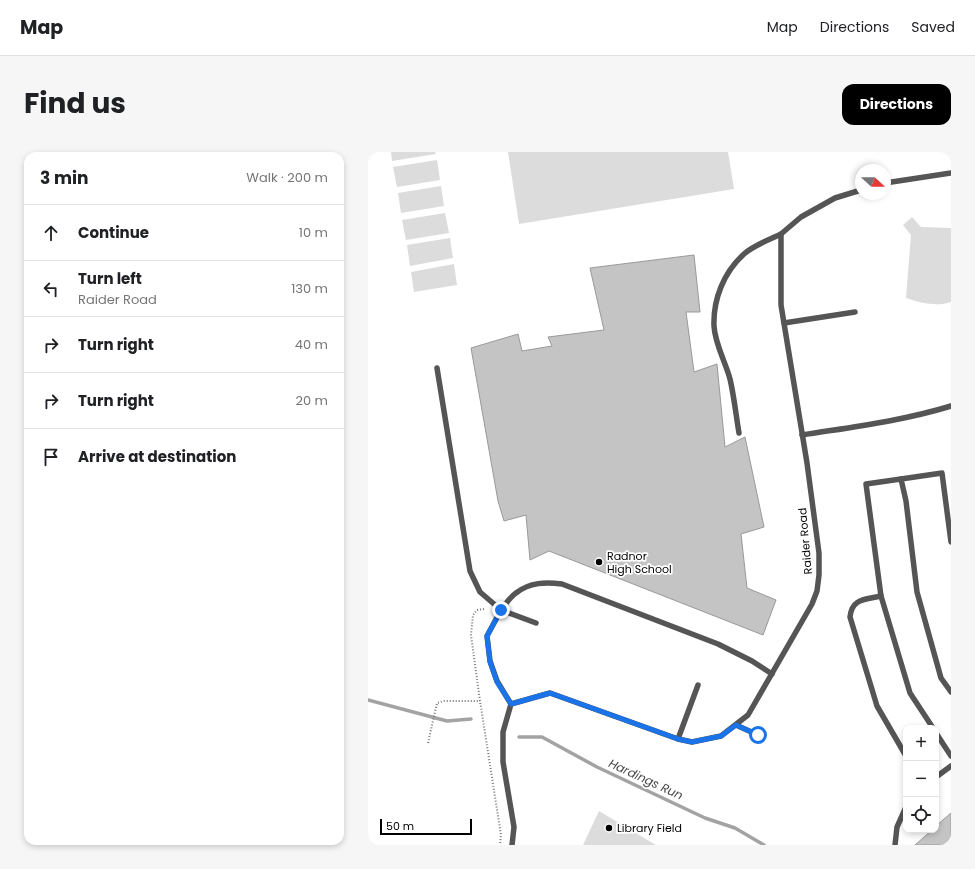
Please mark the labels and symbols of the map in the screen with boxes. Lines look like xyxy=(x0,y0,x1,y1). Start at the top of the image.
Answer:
north arrow xyxy=(855,164,891,200)
street label: Raider Road xyxy=(794,507,816,575)
place label: Radnor High School xyxy=(607,548,672,577)
marker: Radnor High School xyxy=(594,557,604,567)
route end xyxy=(492,601,510,619)
route start xyxy=(749,726,767,744)
water label: Hardings Run xyxy=(606,754,686,804)
scale bar xyxy=(380,817,472,836)
place label: Library Field xyxy=(617,820,682,836)
marker: Library Field xyxy=(604,823,614,833)

